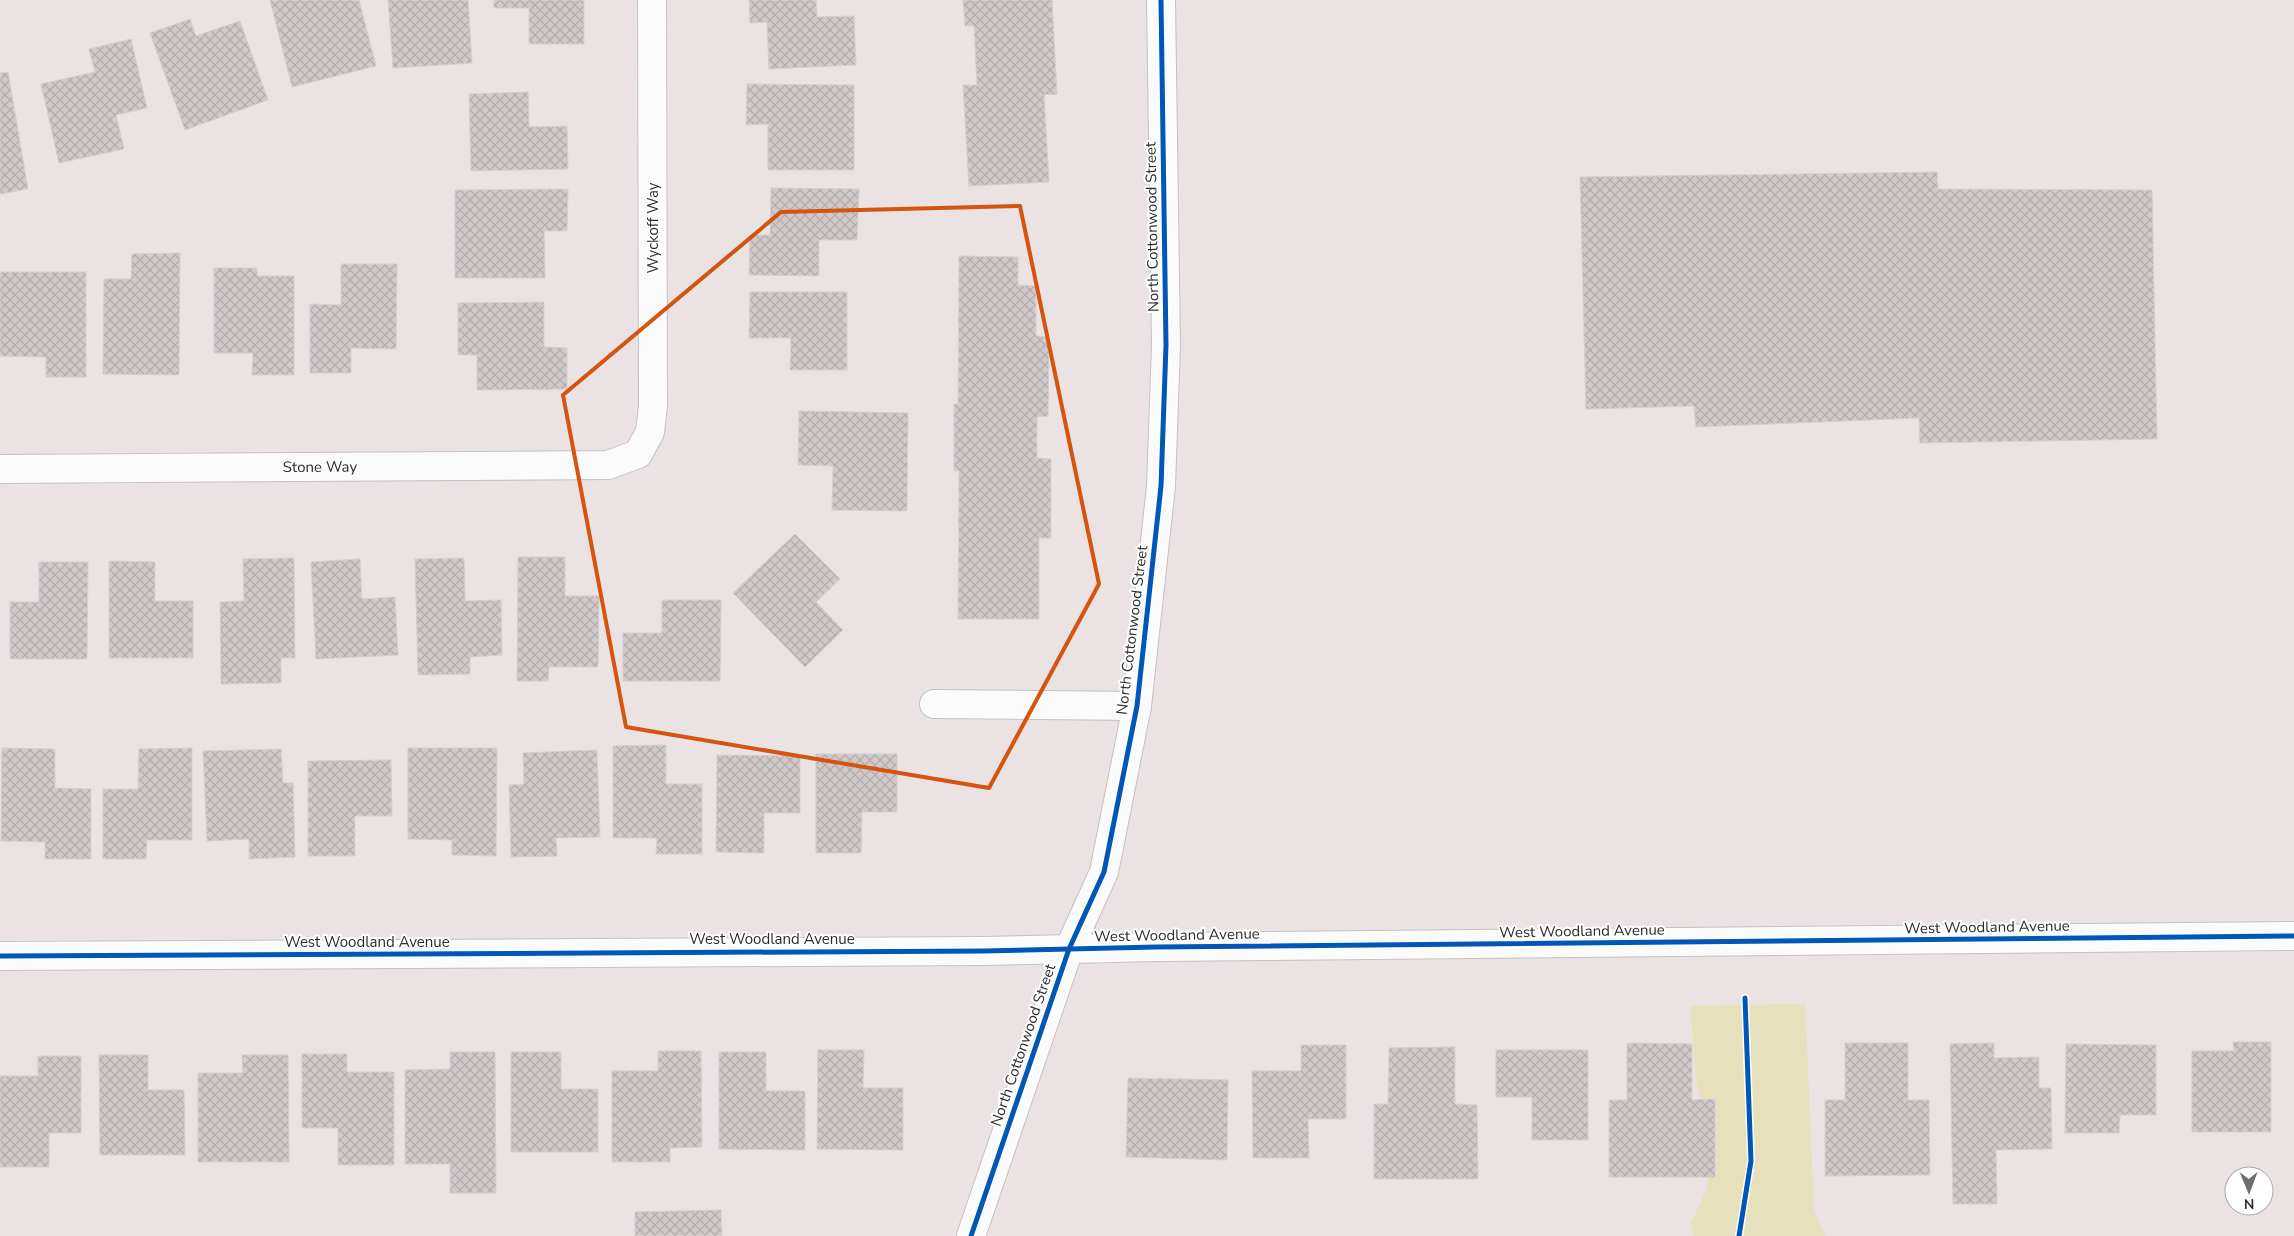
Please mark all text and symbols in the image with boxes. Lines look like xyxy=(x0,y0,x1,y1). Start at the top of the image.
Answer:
street label: North Cottonwood Street xyxy=(1141,141,1163,312)
street label: Wyckoff Way xyxy=(643,182,663,274)
street label: Stone Way xyxy=(283,457,358,477)
street label: North Cottonwood Street xyxy=(1112,543,1152,716)
street label: West Woodland Avenue xyxy=(1904,916,2070,938)
street label: West Woodland Avenue xyxy=(1499,920,1665,942)
street label: West Woodland Avenue xyxy=(1094,924,1260,946)
street label: West Woodland Avenue xyxy=(689,929,855,949)
street label: West Woodland Avenue xyxy=(284,932,450,952)
street label: North Cottonwood Street xyxy=(986,960,1060,1129)
north arrow xyxy=(2224,1166,2274,1216)
text: N xyxy=(2244,1194,2255,1213)

